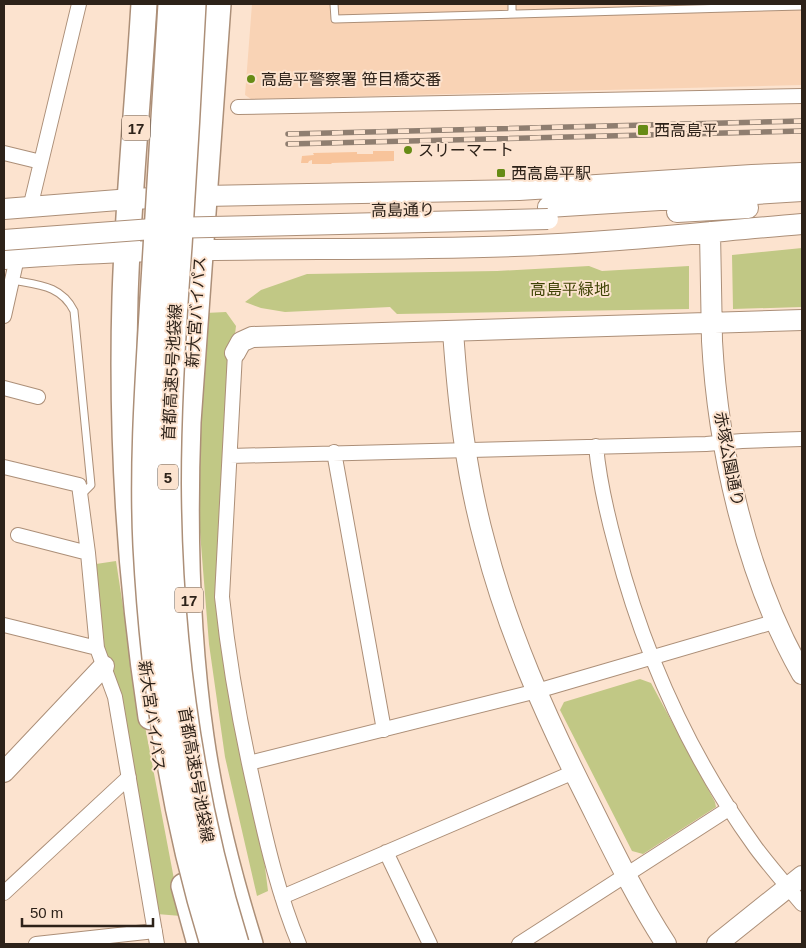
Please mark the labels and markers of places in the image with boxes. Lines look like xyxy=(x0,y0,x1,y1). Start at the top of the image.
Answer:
place label: 高島平警察署 笹目橋交番 xyxy=(261,71,441,88)
marker: 高島平警察署 笹目橋交番 xyxy=(245,73,257,85)
place label: 西高島平 xyxy=(654,122,718,139)
marker: 西高島平 xyxy=(636,123,650,137)
place label: スリーマート xyxy=(418,142,514,159)
marker: スリーマート xyxy=(402,144,414,156)
place label: 西高島平駅 xyxy=(511,165,591,182)
marker: 西高島平駅 xyxy=(495,167,507,179)

